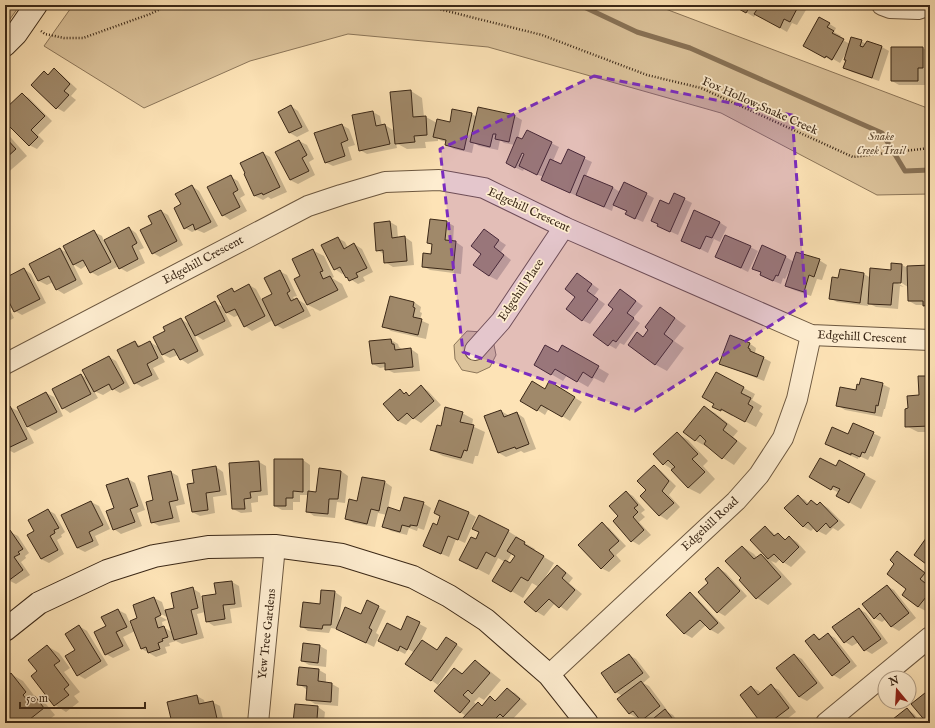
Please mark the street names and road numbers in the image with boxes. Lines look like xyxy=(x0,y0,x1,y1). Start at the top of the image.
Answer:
street label: Fox Hollow;Snake Creek xyxy=(700,74,821,139)
street label: Edgehill Crescent xyxy=(485,184,573,236)
street label: Edgehill Crescent xyxy=(160,232,246,288)
street label: Edgehill Place xyxy=(495,256,548,324)
street label: Edgehill Crescent xyxy=(817,327,907,347)
street label: Edgehill Road xyxy=(678,493,742,554)
street label: Yew Tree Gardens xyxy=(255,588,279,680)

